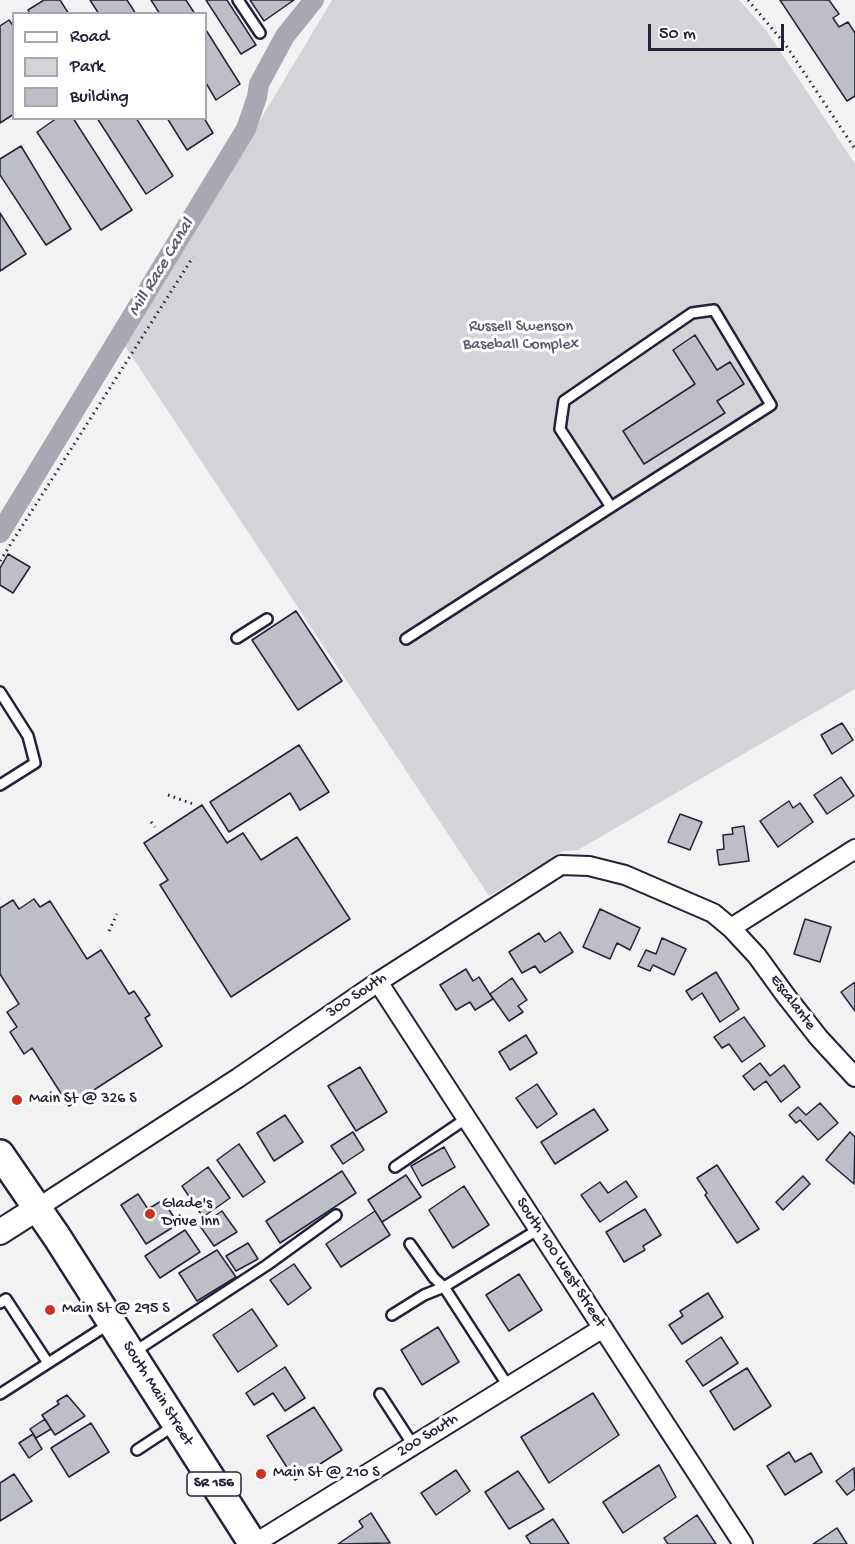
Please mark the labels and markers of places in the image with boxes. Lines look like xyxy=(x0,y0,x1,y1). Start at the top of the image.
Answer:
place label: Main St @ 326 S xyxy=(29,1090,137,1110)
marker: Main St @ 326 S xyxy=(10,1093,24,1107)
place label: Glade's Drive Inn xyxy=(162,1195,220,1233)
marker: Glade's Drive Inn xyxy=(143,1207,157,1221)
place label: Main St @ 295 S xyxy=(62,1300,170,1320)
marker: Main St @ 295 S xyxy=(43,1303,57,1317)
place label: Main St @ 210 S xyxy=(273,1464,380,1484)
marker: Main St @ 210 S xyxy=(254,1467,268,1481)

